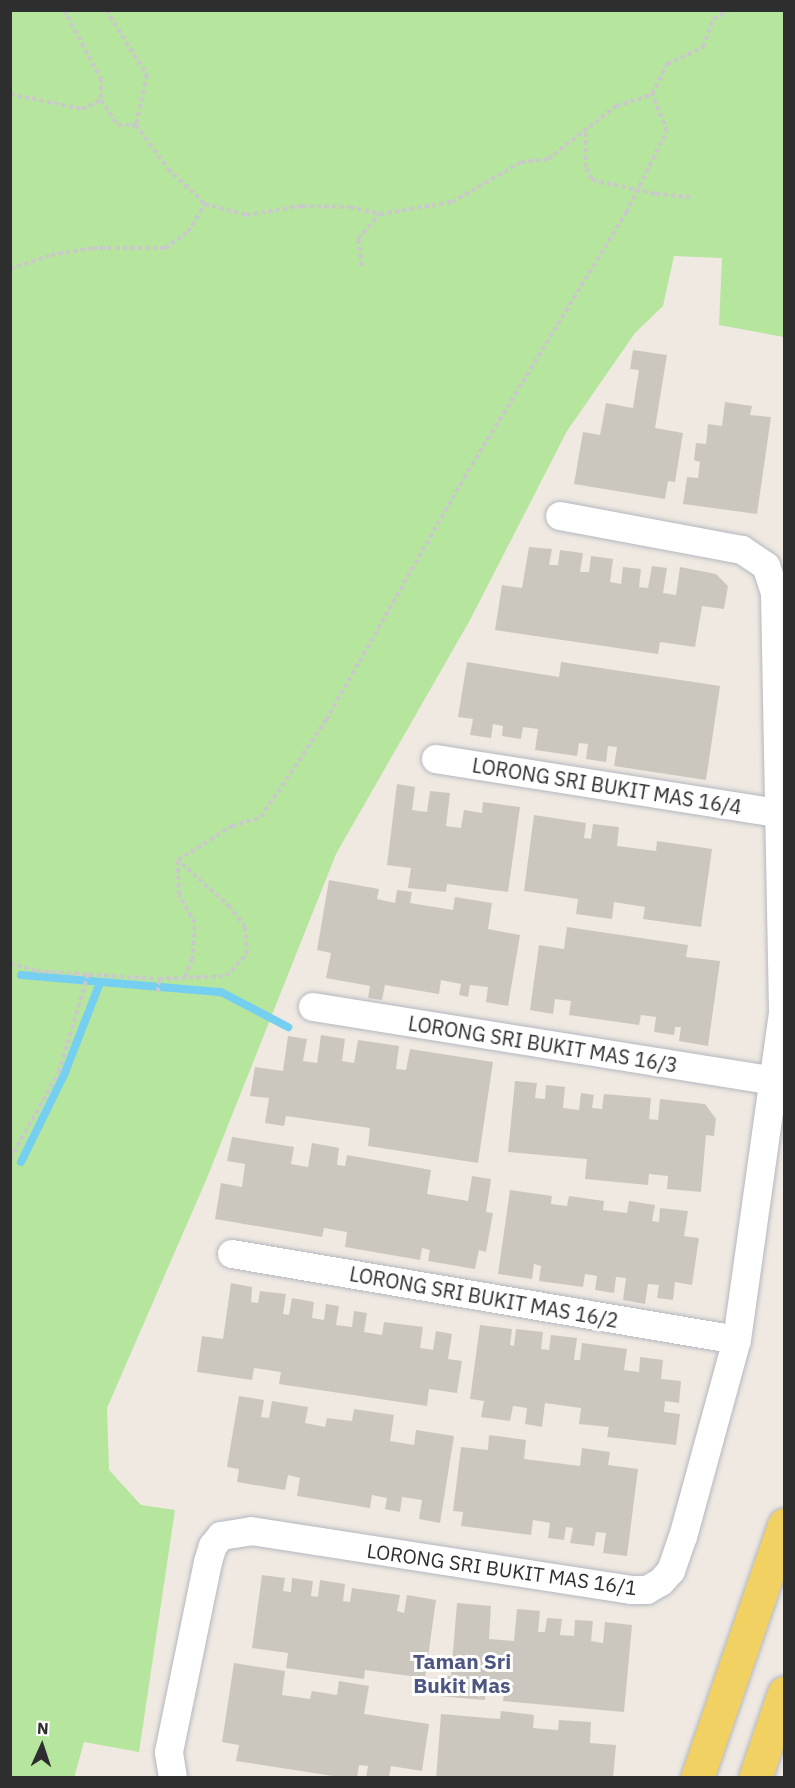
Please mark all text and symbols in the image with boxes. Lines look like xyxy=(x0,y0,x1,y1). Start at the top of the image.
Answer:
street label: LORONG SRI BUKIT MAS 16/4 xyxy=(470,753,744,819)
street label: LORONG SRI BUKIT MAS 16/3 xyxy=(406,1011,680,1077)
street label: LORONG SRI BUKIT MAS 16/2 xyxy=(348,1262,620,1332)
street label: LORONG SRI BUKIT MAS 16/1 xyxy=(365,1538,639,1600)
district label: Taman Sri Bukit Mas xyxy=(413,1648,511,1698)
north arrow xyxy=(12,1716,72,1776)
text: N xyxy=(37,1718,49,1738)

